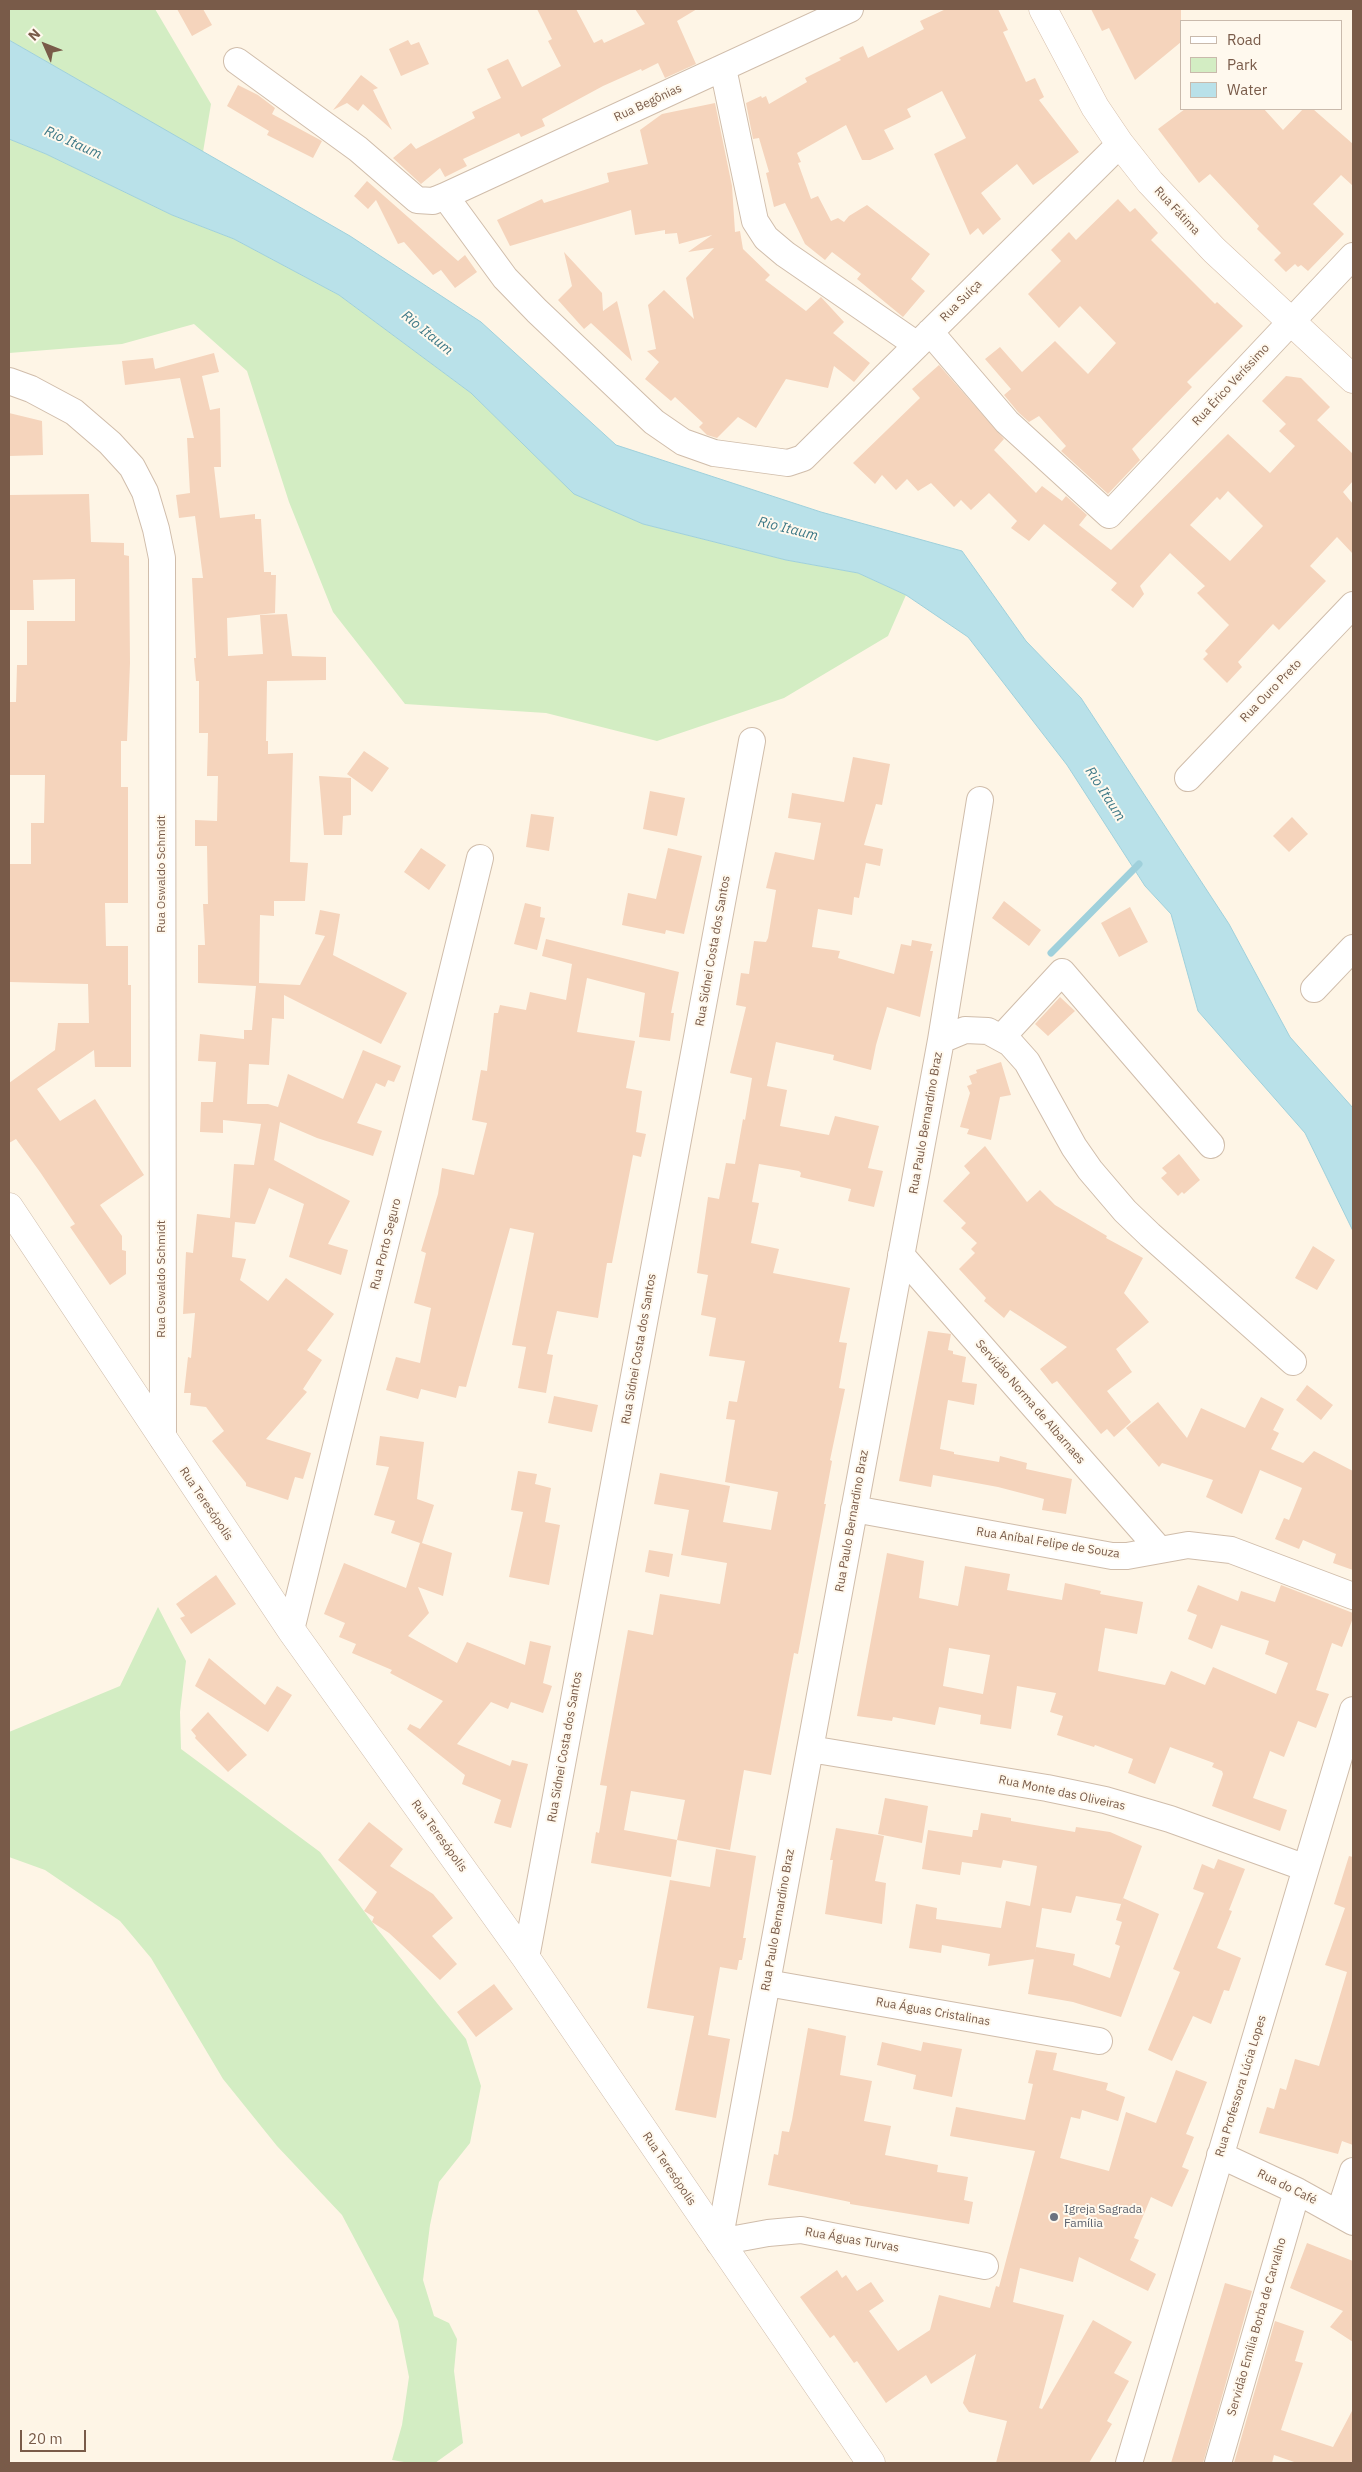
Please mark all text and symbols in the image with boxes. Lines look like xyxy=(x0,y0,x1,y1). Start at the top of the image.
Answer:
north arrow xyxy=(20,20,70,70)
legend xyxy=(1180,20,1342,110)
text: N xyxy=(24,25,44,44)
text: Road xyxy=(1227,30,1262,49)
text: Park xyxy=(1227,55,1257,74)
text: Water xyxy=(1227,80,1267,99)
street label: Rua Begônias xyxy=(612,81,684,125)
water label: Rio Itaum xyxy=(42,123,104,163)
street label: Rua Fátima xyxy=(1151,184,1203,238)
street label: Rua Suíça xyxy=(937,277,985,325)
water label: Rio Itaum xyxy=(398,307,456,359)
street label: Rua Érico Veríssimo xyxy=(1189,341,1273,429)
water label: Rio Itaum xyxy=(756,513,820,545)
street label: Rua Ouro Preto xyxy=(1237,657,1305,725)
water label: Rio Itaum xyxy=(1081,764,1129,824)
street label: Rua Oswaldo Schmidt xyxy=(155,815,169,933)
street label: Rua Sidnei Costa dos Santos xyxy=(693,875,733,1027)
street label: Rua Paulo Bernardino Braz xyxy=(906,1051,946,1195)
street label: Rua Porto Seguro xyxy=(368,1197,404,1291)
street label: Rua Oswaldo Schmidt xyxy=(155,1220,169,1338)
street label: Rua Sidnei Costa dos Santos xyxy=(619,1273,659,1425)
street label: Servidão Norma de Albarnaes xyxy=(972,1337,1088,1467)
street label: Rua Paulo Bernardino Braz xyxy=(832,1449,872,1593)
street label: Rua Teresópolis xyxy=(176,1464,236,1544)
street label: Rua Aníbal Felipe de Souza xyxy=(975,1525,1121,1561)
street label: Rua Sidnei Costa dos Santos xyxy=(545,1671,585,1823)
street label: Rua Monte das Oliveiras xyxy=(997,1773,1127,1813)
street label: Rua Teresópolis xyxy=(408,1797,470,1875)
street label: Rua Paulo Bernardino Braz xyxy=(758,1848,798,1992)
street label: Rua Águas Cristalinas xyxy=(875,1995,991,2029)
street label: Rua Professora Lúcia Lopes xyxy=(1213,2013,1269,2159)
street label: Rua Teresópolis xyxy=(639,2129,699,2209)
street label: Rua do Café xyxy=(1255,2166,1319,2208)
place label: Igreja Sagrada Família xyxy=(1064,2203,1142,2231)
marker: Igreja Sagrada Família xyxy=(1048,2211,1060,2223)
street label: Rua Águas Turvas xyxy=(804,2225,900,2255)
street label: Servidão Emília Borba de Carvalho xyxy=(1225,2236,1289,2418)
scale bar xyxy=(22,2420,89,2452)
text: 20 m xyxy=(28,2429,63,2448)

